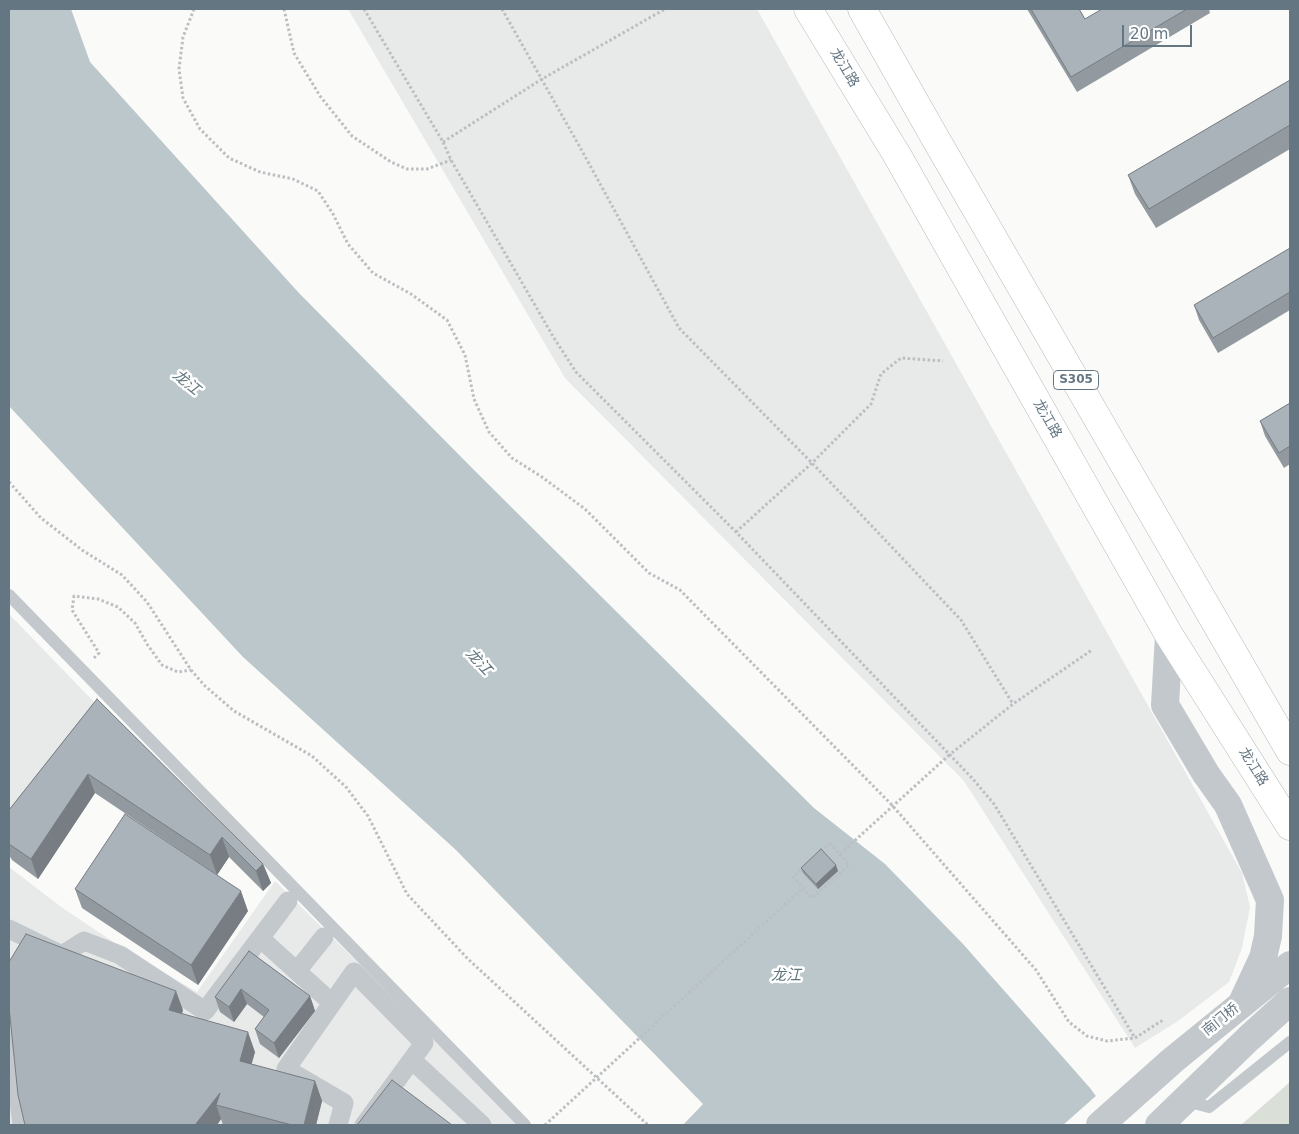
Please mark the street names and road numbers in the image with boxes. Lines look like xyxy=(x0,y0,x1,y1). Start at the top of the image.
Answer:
street label: 龙江路 xyxy=(826,46,862,90)
road number: S305 xyxy=(1054,370,1098,390)
street label: 龙江路 xyxy=(1029,397,1065,441)
street label: 龙江路 xyxy=(1235,745,1271,789)
street label: 南门桥 xyxy=(1199,1000,1243,1040)

